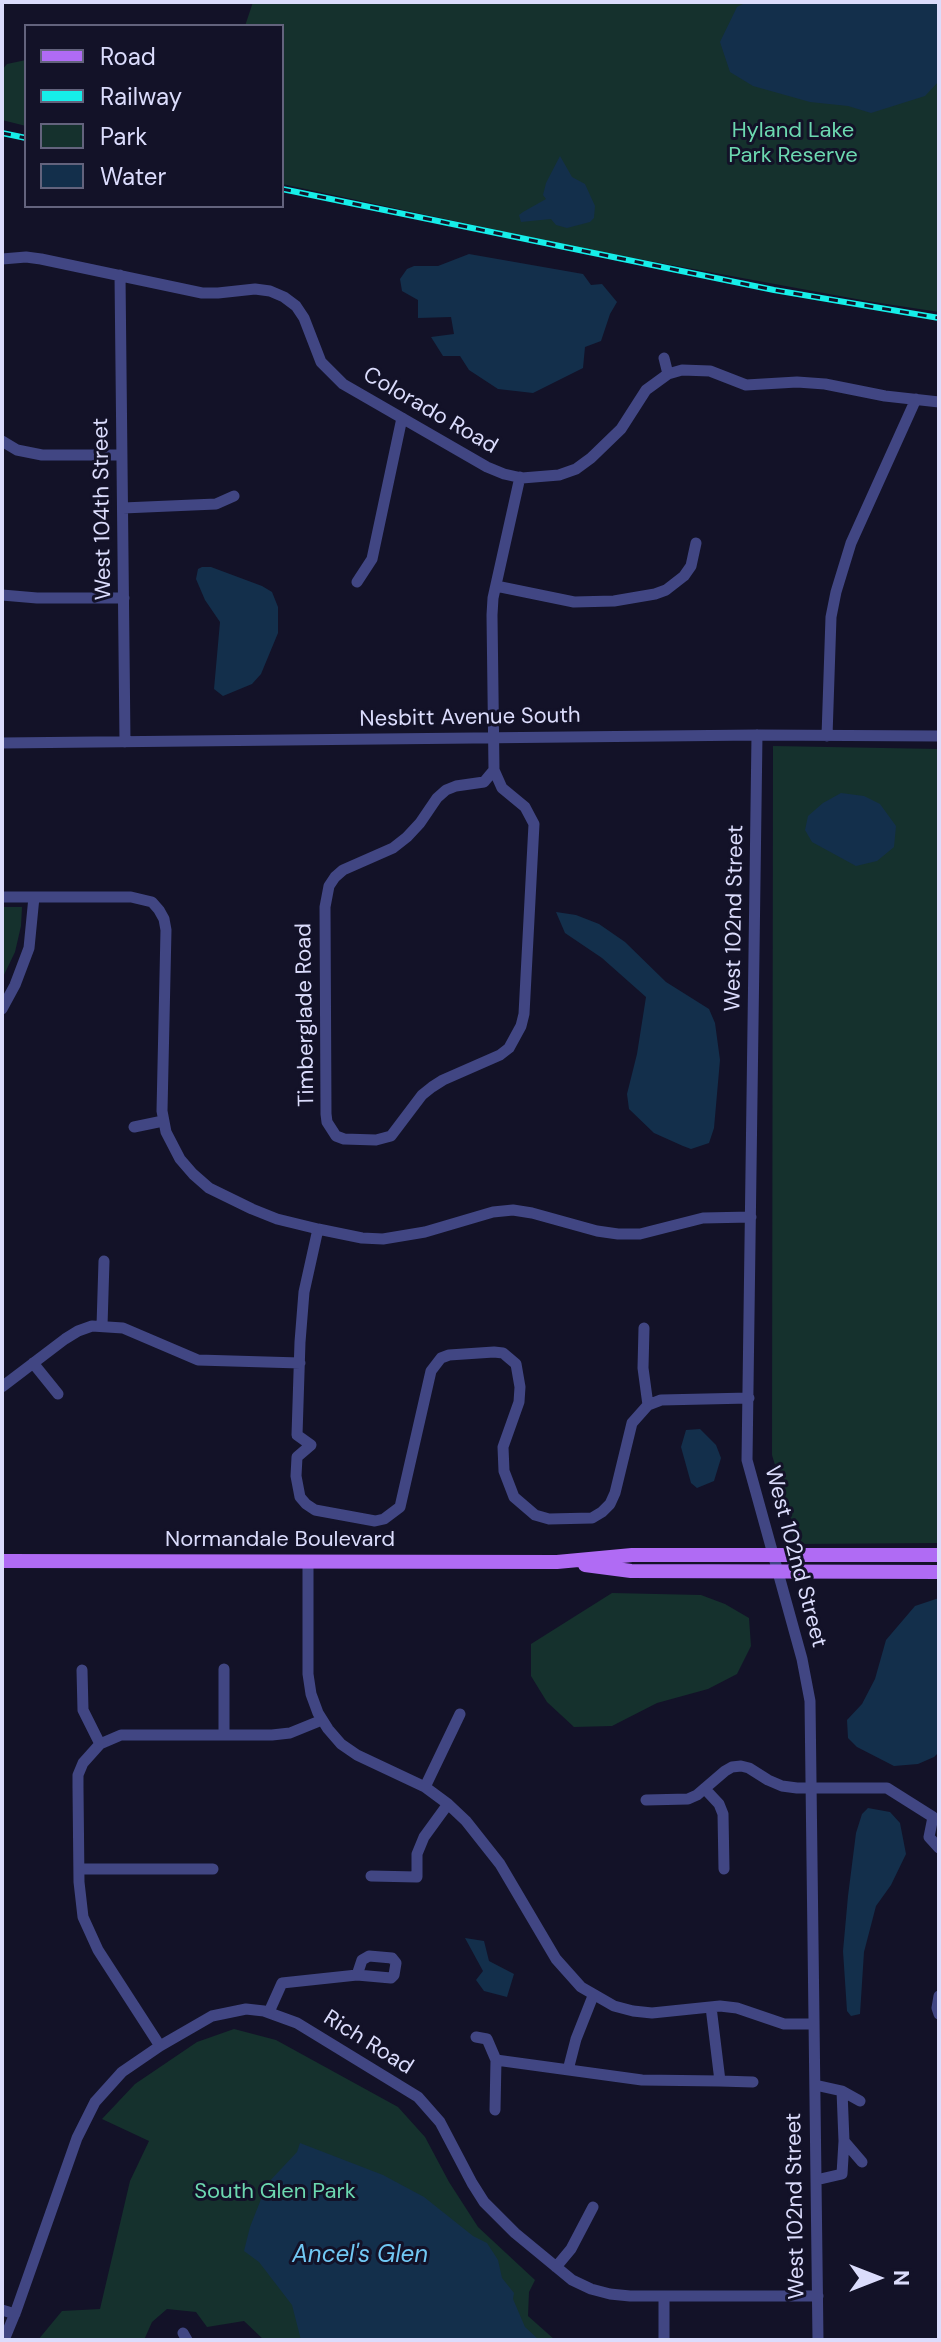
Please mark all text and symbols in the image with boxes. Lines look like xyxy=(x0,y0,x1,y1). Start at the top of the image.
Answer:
legend xyxy=(24,24,284,208)
text: Road xyxy=(100,41,156,72)
text: Railway xyxy=(100,81,182,112)
park label: Hyland Lake Park Reserve xyxy=(728,118,858,170)
text: Park xyxy=(100,121,147,152)
text: Water xyxy=(100,161,166,192)
street label: Colorado Road xyxy=(358,362,502,460)
street label: West 104th Street xyxy=(88,418,118,600)
street label: Nesbitt Avenue South xyxy=(359,703,581,733)
street label: West 102nd Street xyxy=(720,824,750,1012)
street label: Timberglade Road xyxy=(291,923,321,1107)
street label: West 102nd Street xyxy=(758,1463,832,1651)
street label: Normandale Boulevard xyxy=(165,1527,395,1553)
street label: Rich Road xyxy=(318,2005,418,2081)
street label: West 102nd Street xyxy=(781,2112,811,2300)
park label: South Glen Park xyxy=(194,2179,356,2205)
north arrow xyxy=(837,2238,917,2318)
water label: Ancel's Glen xyxy=(292,2242,428,2270)
text: N xyxy=(887,2270,916,2286)

